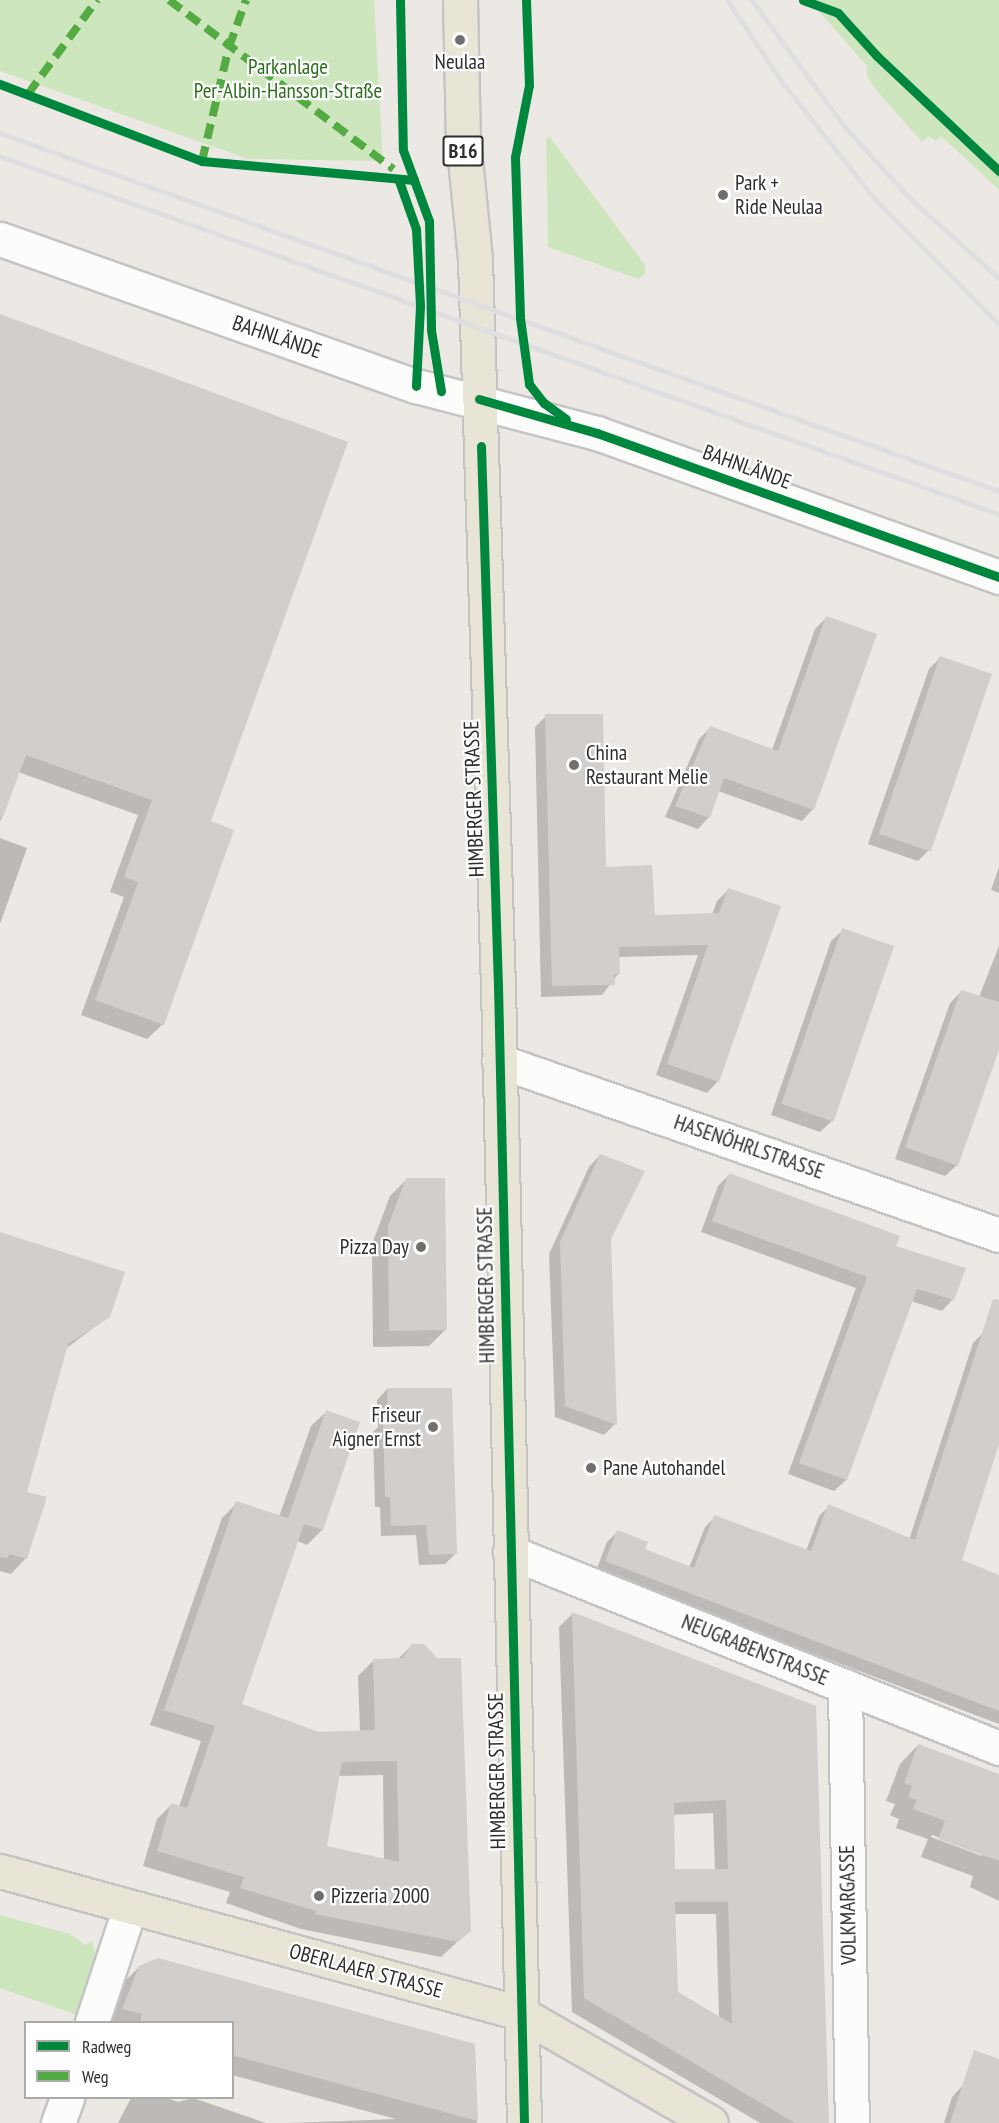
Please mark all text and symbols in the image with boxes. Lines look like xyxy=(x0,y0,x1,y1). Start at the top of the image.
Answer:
marker: Neulaa xyxy=(453,33,467,47)
place label: Neulaa xyxy=(435,49,485,75)
park label: Parkanlage Per-Albin-Hansson-Straße xyxy=(194,54,382,104)
road number: B16 xyxy=(442,134,484,168)
place label: Park + Ride Neulaa xyxy=(735,170,823,220)
marker: Park + Ride Neulaa xyxy=(716,188,730,202)
street label: BAHNLÄNDE xyxy=(229,310,325,364)
street label: BAHNLÄNDE xyxy=(699,439,795,495)
street label: HIMBERGER STRASSE xyxy=(459,720,489,878)
place label: China Restaurant Melie xyxy=(586,740,708,790)
marker: China Restaurant Melie xyxy=(567,758,581,772)
street label: HASENÖHRLSTRASSE xyxy=(671,1110,827,1184)
street label: HIMBERGER STRASSE xyxy=(472,1206,500,1364)
place label: Pizza Day xyxy=(340,1234,409,1260)
marker: Pizza Day xyxy=(414,1240,428,1254)
place label: Friseur Aigner Ernst xyxy=(332,1402,421,1452)
marker: Friseur Aigner Ernst xyxy=(426,1420,440,1434)
place label: Pane Autohandel xyxy=(603,1455,726,1481)
marker: Pane Autohandel xyxy=(584,1461,598,1475)
street label: NEUGRABENSTRASSE xyxy=(678,1609,832,1691)
street label: HIMBERGER STRASSE xyxy=(483,1692,511,1850)
street label: VOLKMARGASSE xyxy=(834,1845,862,1965)
place label: Pizzeria 2000 xyxy=(331,1883,430,1909)
marker: Pizzeria 2000 xyxy=(312,1889,326,1903)
street label: OBERLAAER STRASSE xyxy=(287,1938,445,2004)
legend xyxy=(24,2021,234,2099)
text: Radweg xyxy=(82,2035,131,2058)
text: Weg xyxy=(82,2065,109,2088)

